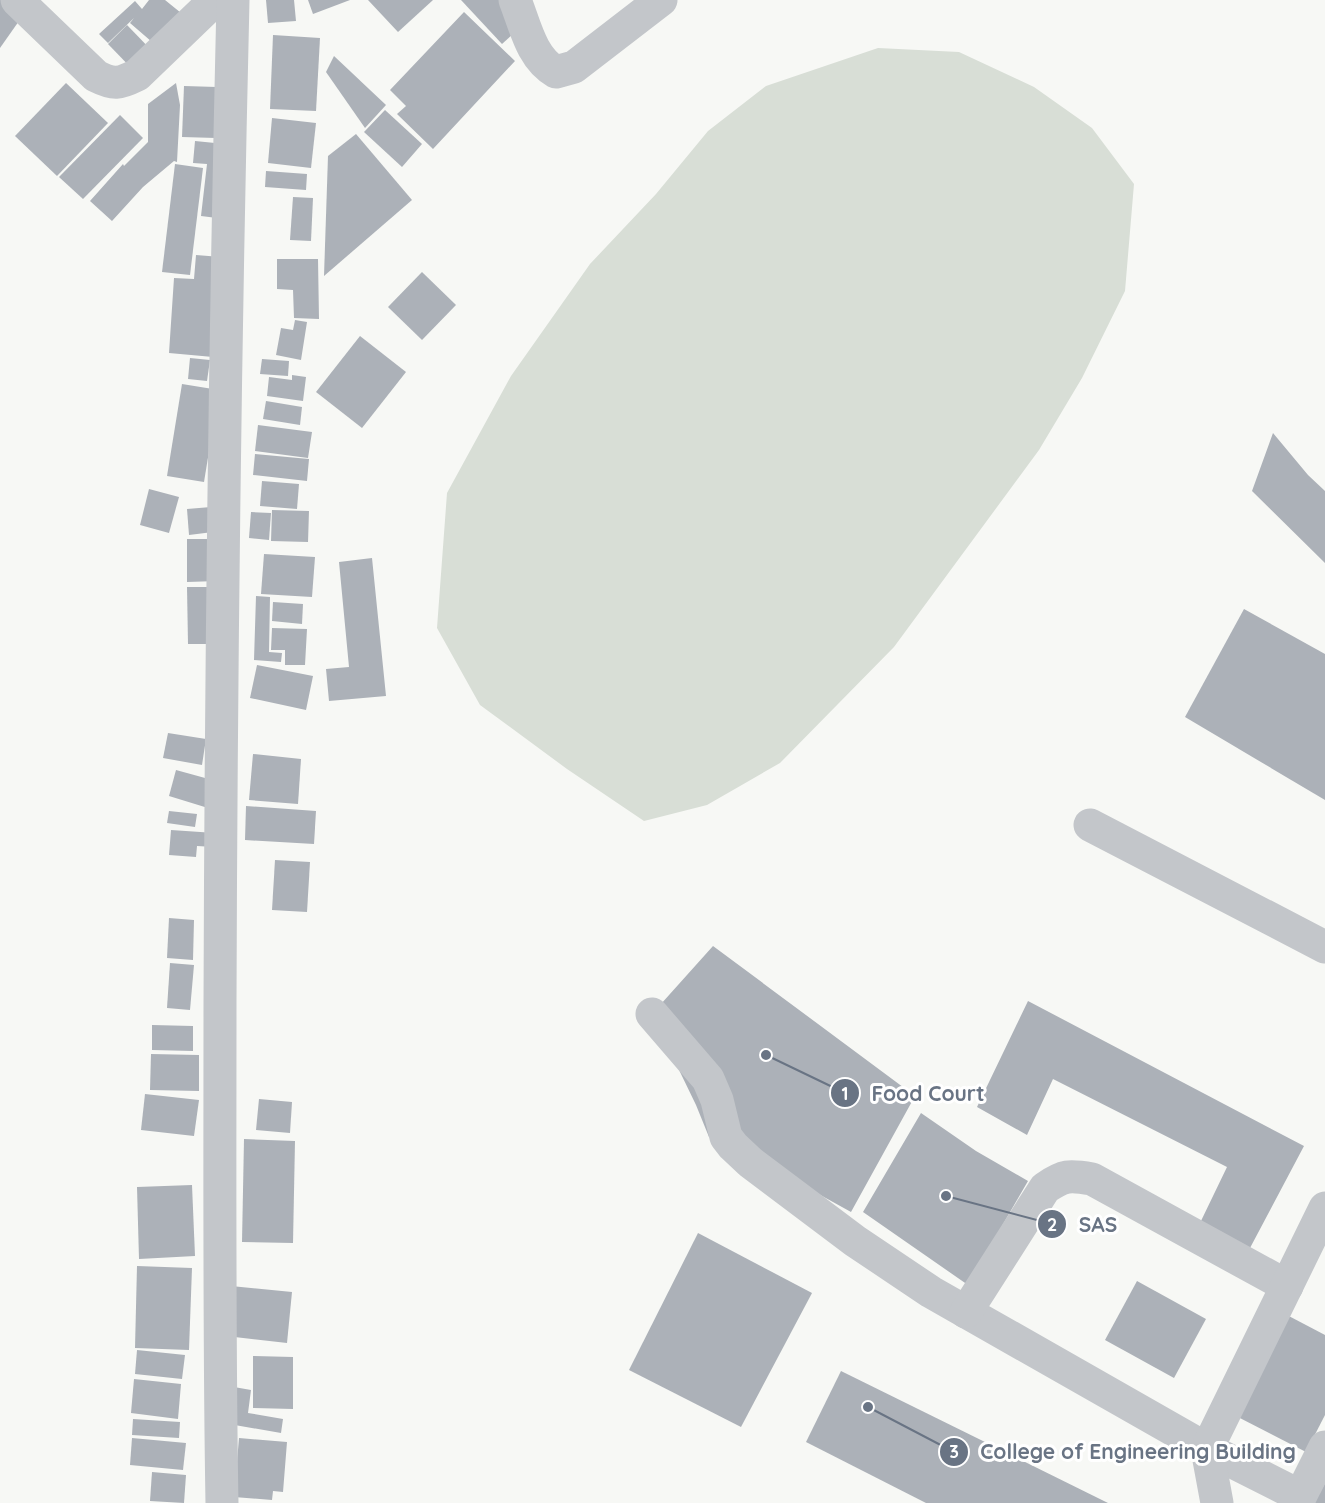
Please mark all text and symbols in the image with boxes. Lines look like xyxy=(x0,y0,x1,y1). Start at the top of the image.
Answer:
callout: Food Court xyxy=(830,1074,997,1113)
text: Food Court xyxy=(871,1080,985,1106)
text: 1 xyxy=(841,1082,849,1105)
callout: SAS xyxy=(1037,1205,1129,1244)
text: SAS xyxy=(1079,1211,1117,1237)
text: 2 xyxy=(1047,1213,1057,1236)
callout: College of Engineering Building xyxy=(939,1432,1308,1471)
text: College of Engineering Building xyxy=(980,1438,1296,1464)
text: 3 xyxy=(949,1440,959,1463)

